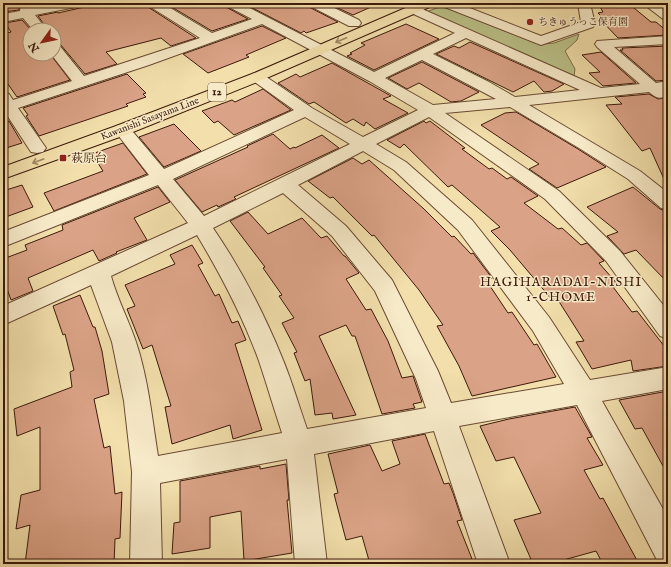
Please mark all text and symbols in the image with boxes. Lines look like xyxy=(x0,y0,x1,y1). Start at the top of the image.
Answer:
place label: ちきゅうっこ保育園 xyxy=(538,16,628,29)
marker: ちきゅうっこ保育園 xyxy=(525,17,535,27)
north arrow xyxy=(22,22,62,62)
one-way arrow xyxy=(335,37,347,45)
text: N xyxy=(26,39,43,56)
road number: 12 xyxy=(208,83,226,101)
street label: Kawanishi Sasayama Line xyxy=(99,94,201,144)
place label: 萩原台 xyxy=(71,151,107,166)
marker: 萩原台 xyxy=(58,153,68,163)
one-way arrow xyxy=(32,157,44,165)
district label: HAGIHARADAI-NISHI 1-CHOME xyxy=(480,274,642,306)

